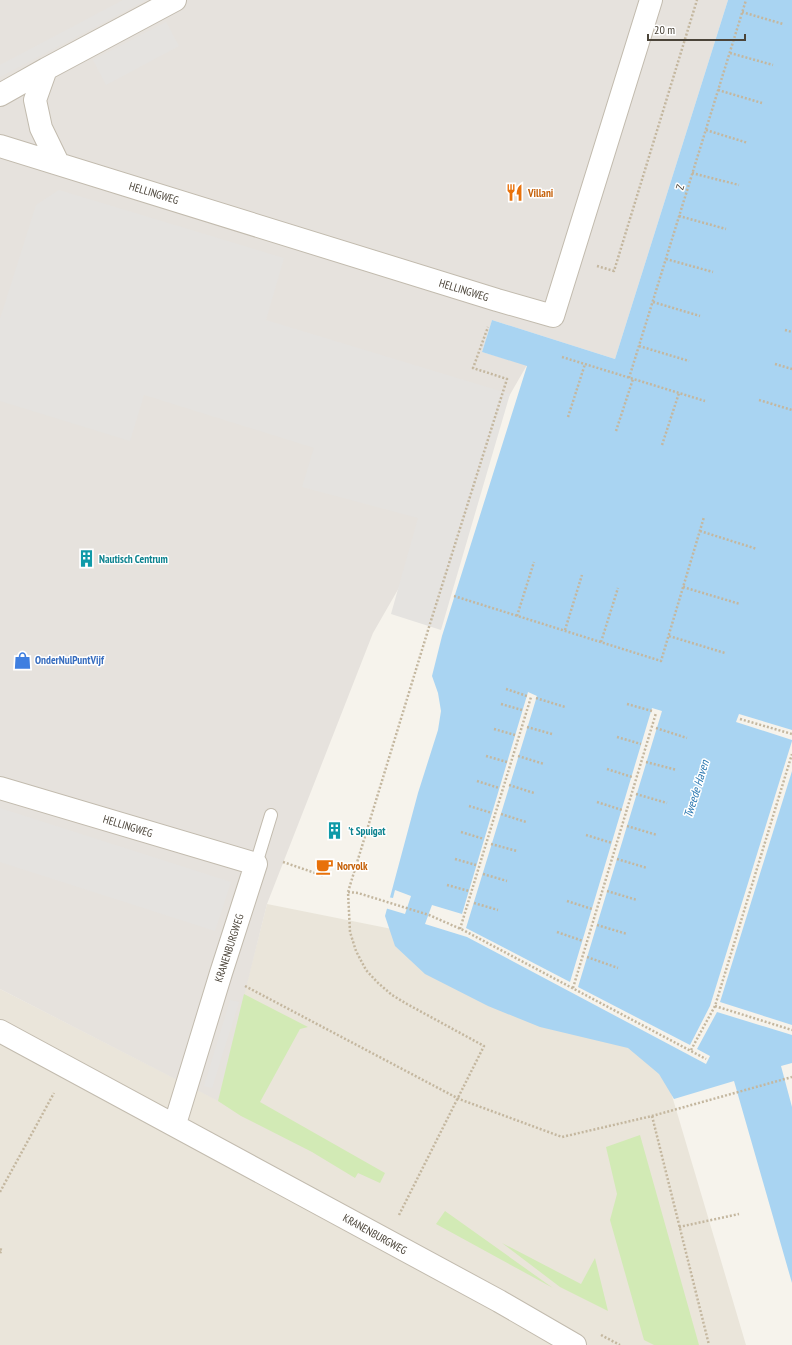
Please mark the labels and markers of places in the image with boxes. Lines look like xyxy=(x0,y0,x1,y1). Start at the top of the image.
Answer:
restaurant icon: Villani xyxy=(505,183,525,203)
place label: Villani xyxy=(527,186,554,200)
building icon: Nautisch Centrum xyxy=(76,549,96,569)
place label: Nautisch Centrum xyxy=(99,552,168,566)
shop icon: OnderNulPuntVijf xyxy=(12,650,32,670)
place label: OnderNulPuntVijf xyxy=(35,653,105,667)
building icon: 't Spuigat xyxy=(325,821,345,841)
place label: 't Spuigat xyxy=(348,824,386,838)
cafe icon: Norvolk xyxy=(314,856,334,876)
place label: Norvolk xyxy=(337,859,368,873)

